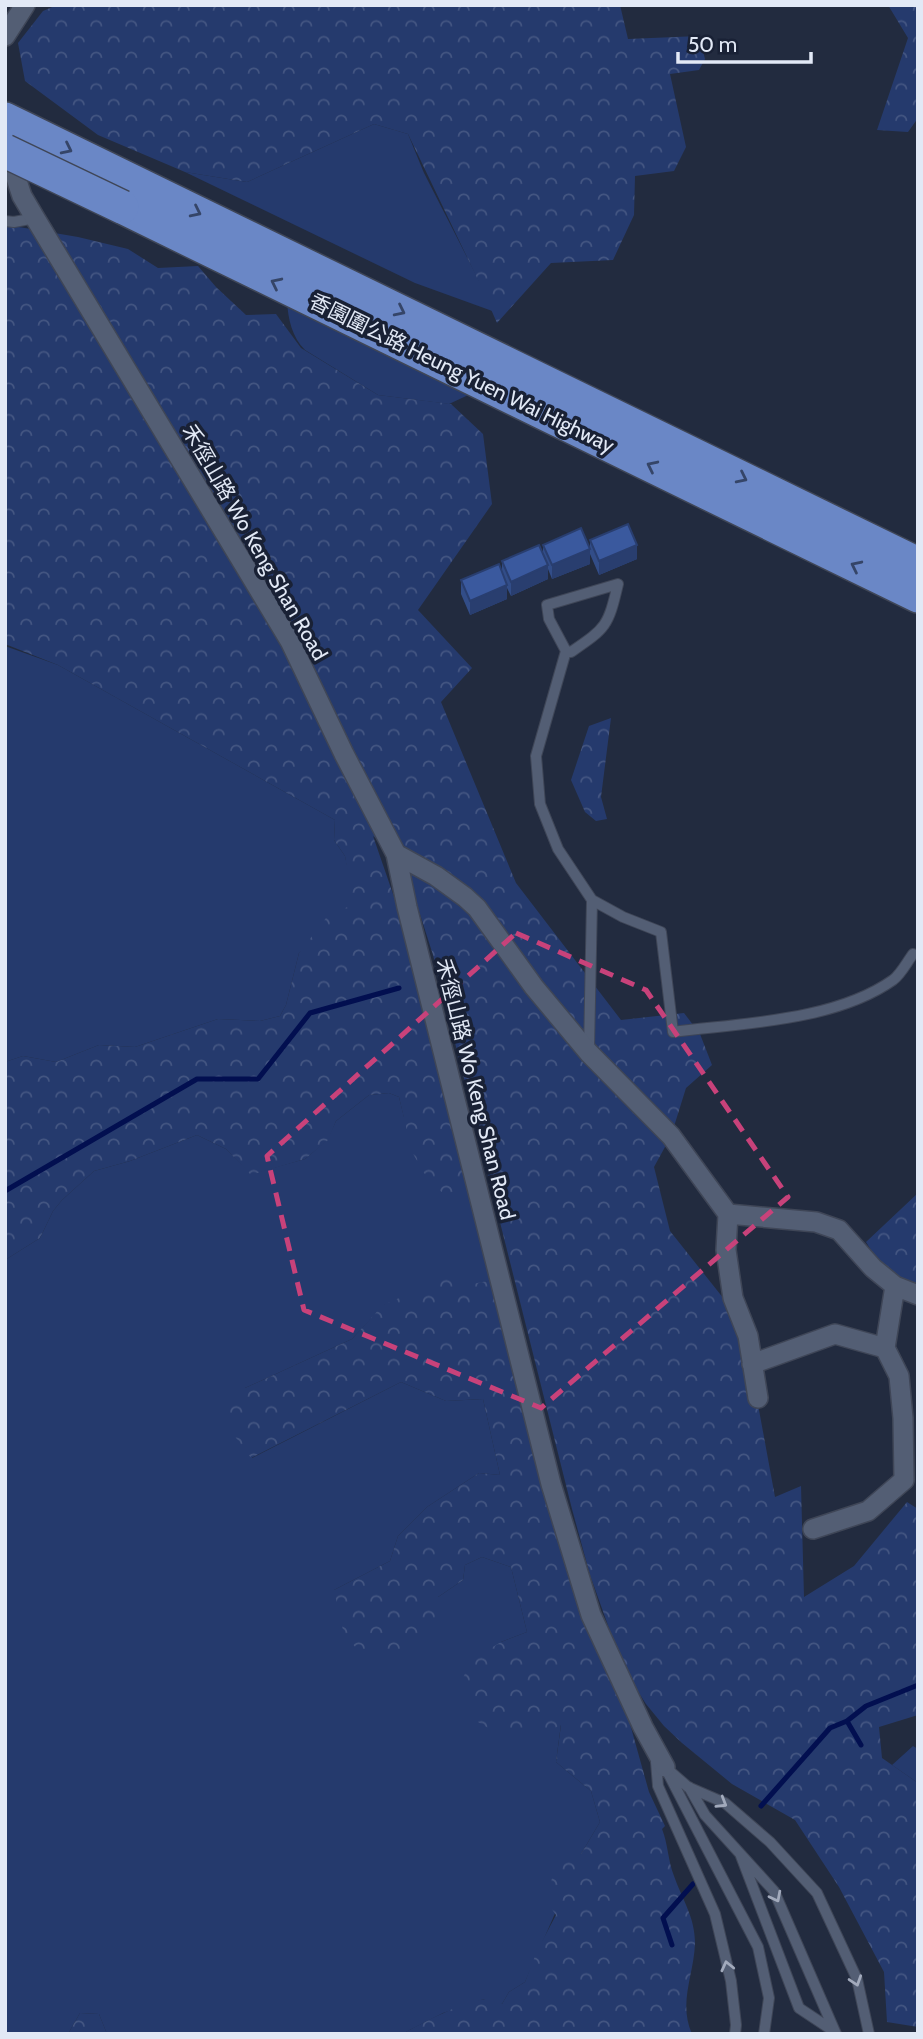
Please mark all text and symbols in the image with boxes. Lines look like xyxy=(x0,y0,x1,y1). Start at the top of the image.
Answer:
scale bar xyxy=(678,21,811,65)
text: 50 m xyxy=(688,32,737,57)
one-way arrow xyxy=(60,141,72,155)
one-way arrow xyxy=(189,203,201,217)
one-way arrow xyxy=(271,277,283,291)
street label: 香園圍公路 Heung Yuen Wai Highway xyxy=(305,288,619,458)
one-way arrow xyxy=(393,303,405,317)
street label: 禾徑山路 Wo Keng Shan Road xyxy=(177,419,333,665)
one-way arrow xyxy=(647,460,659,474)
one-way arrow xyxy=(735,469,747,483)
one-way arrow xyxy=(851,560,863,574)
street label: 禾徑山路 Wo Keng Shan Road xyxy=(431,956,521,1222)
one-way arrow xyxy=(715,1795,728,1808)
one-way arrow xyxy=(767,1890,781,1902)
one-way arrow xyxy=(721,1960,735,1972)
one-way arrow xyxy=(848,1974,862,1986)

